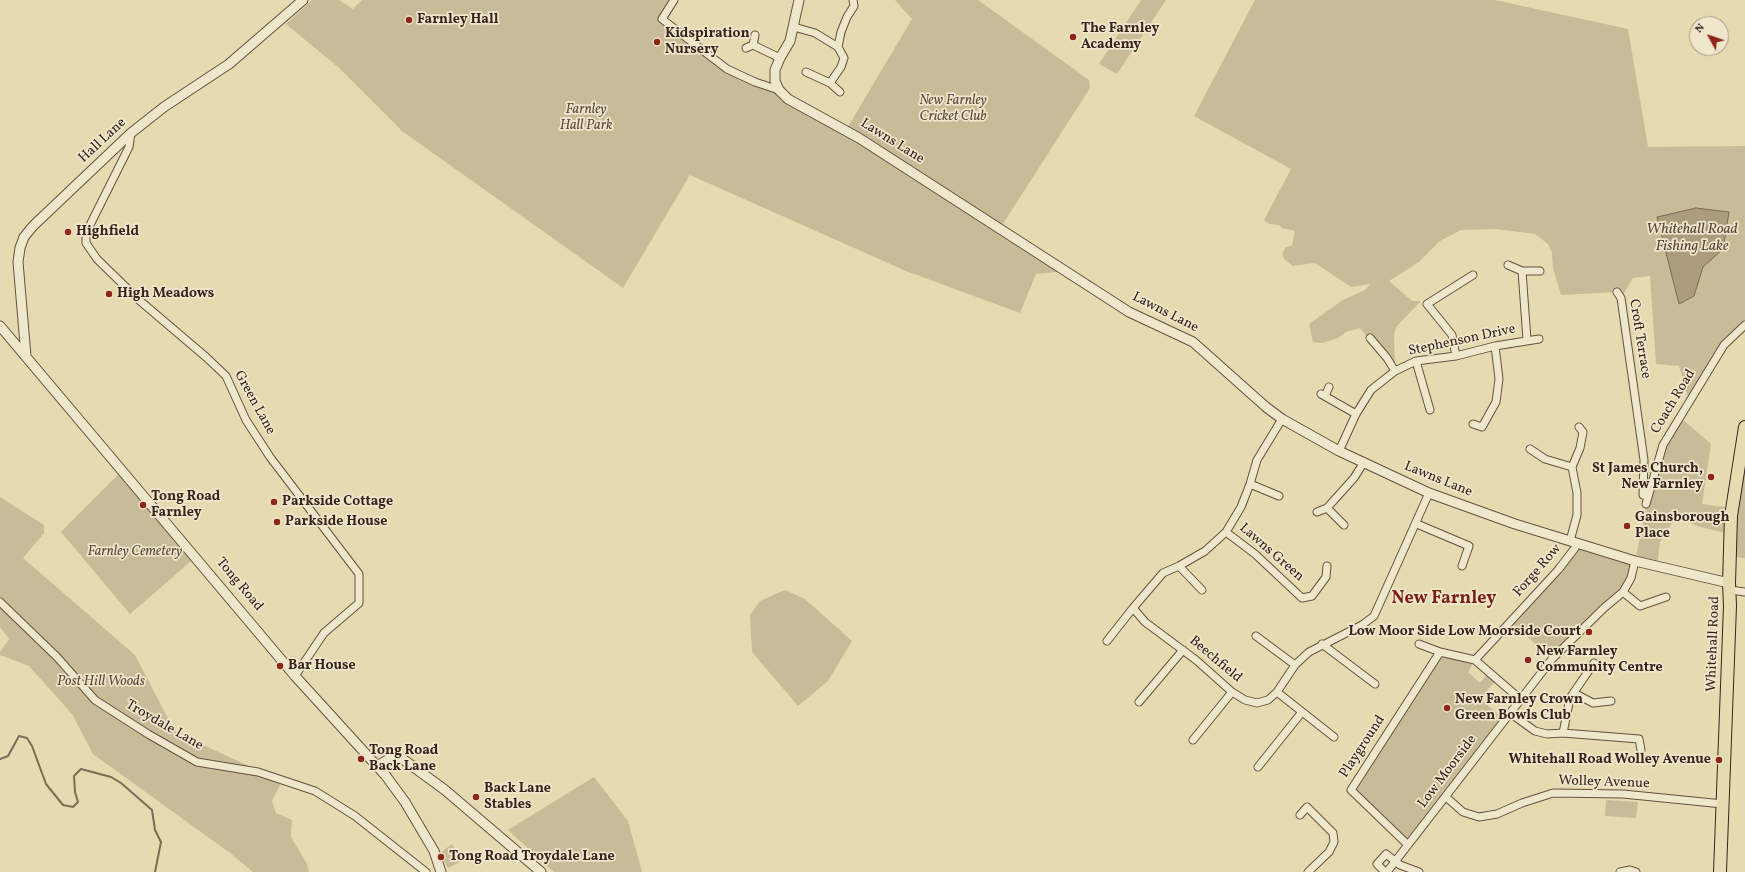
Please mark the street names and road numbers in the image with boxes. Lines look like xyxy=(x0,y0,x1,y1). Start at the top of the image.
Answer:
street label: Hall Lane xyxy=(76,115,130,167)
street label: Lawns Lane xyxy=(857,116,927,168)
street label: Lawns Lane xyxy=(1129,289,1201,337)
street label: Croft Terrace xyxy=(1624,298,1654,380)
street label: Stephenson Drive xyxy=(1407,321,1517,361)
street label: Coach Road xyxy=(1648,367,1700,437)
street label: Green Lane xyxy=(230,368,278,438)
street label: Lawns Lane xyxy=(1401,459,1475,501)
street label: Lawns Green xyxy=(1235,520,1307,586)
street label: Forge Row xyxy=(1511,541,1565,601)
street label: Tong Road xyxy=(212,555,266,615)
street label: Whitehall Road xyxy=(1704,596,1724,692)
street label: Beechfield xyxy=(1185,633,1245,687)
street label: Troydale Lane xyxy=(122,697,206,755)
street label: Playground xyxy=(1337,713,1389,781)
street label: Low Moorside xyxy=(1415,732,1481,812)
street label: Wolley Avenue xyxy=(1558,773,1650,793)

